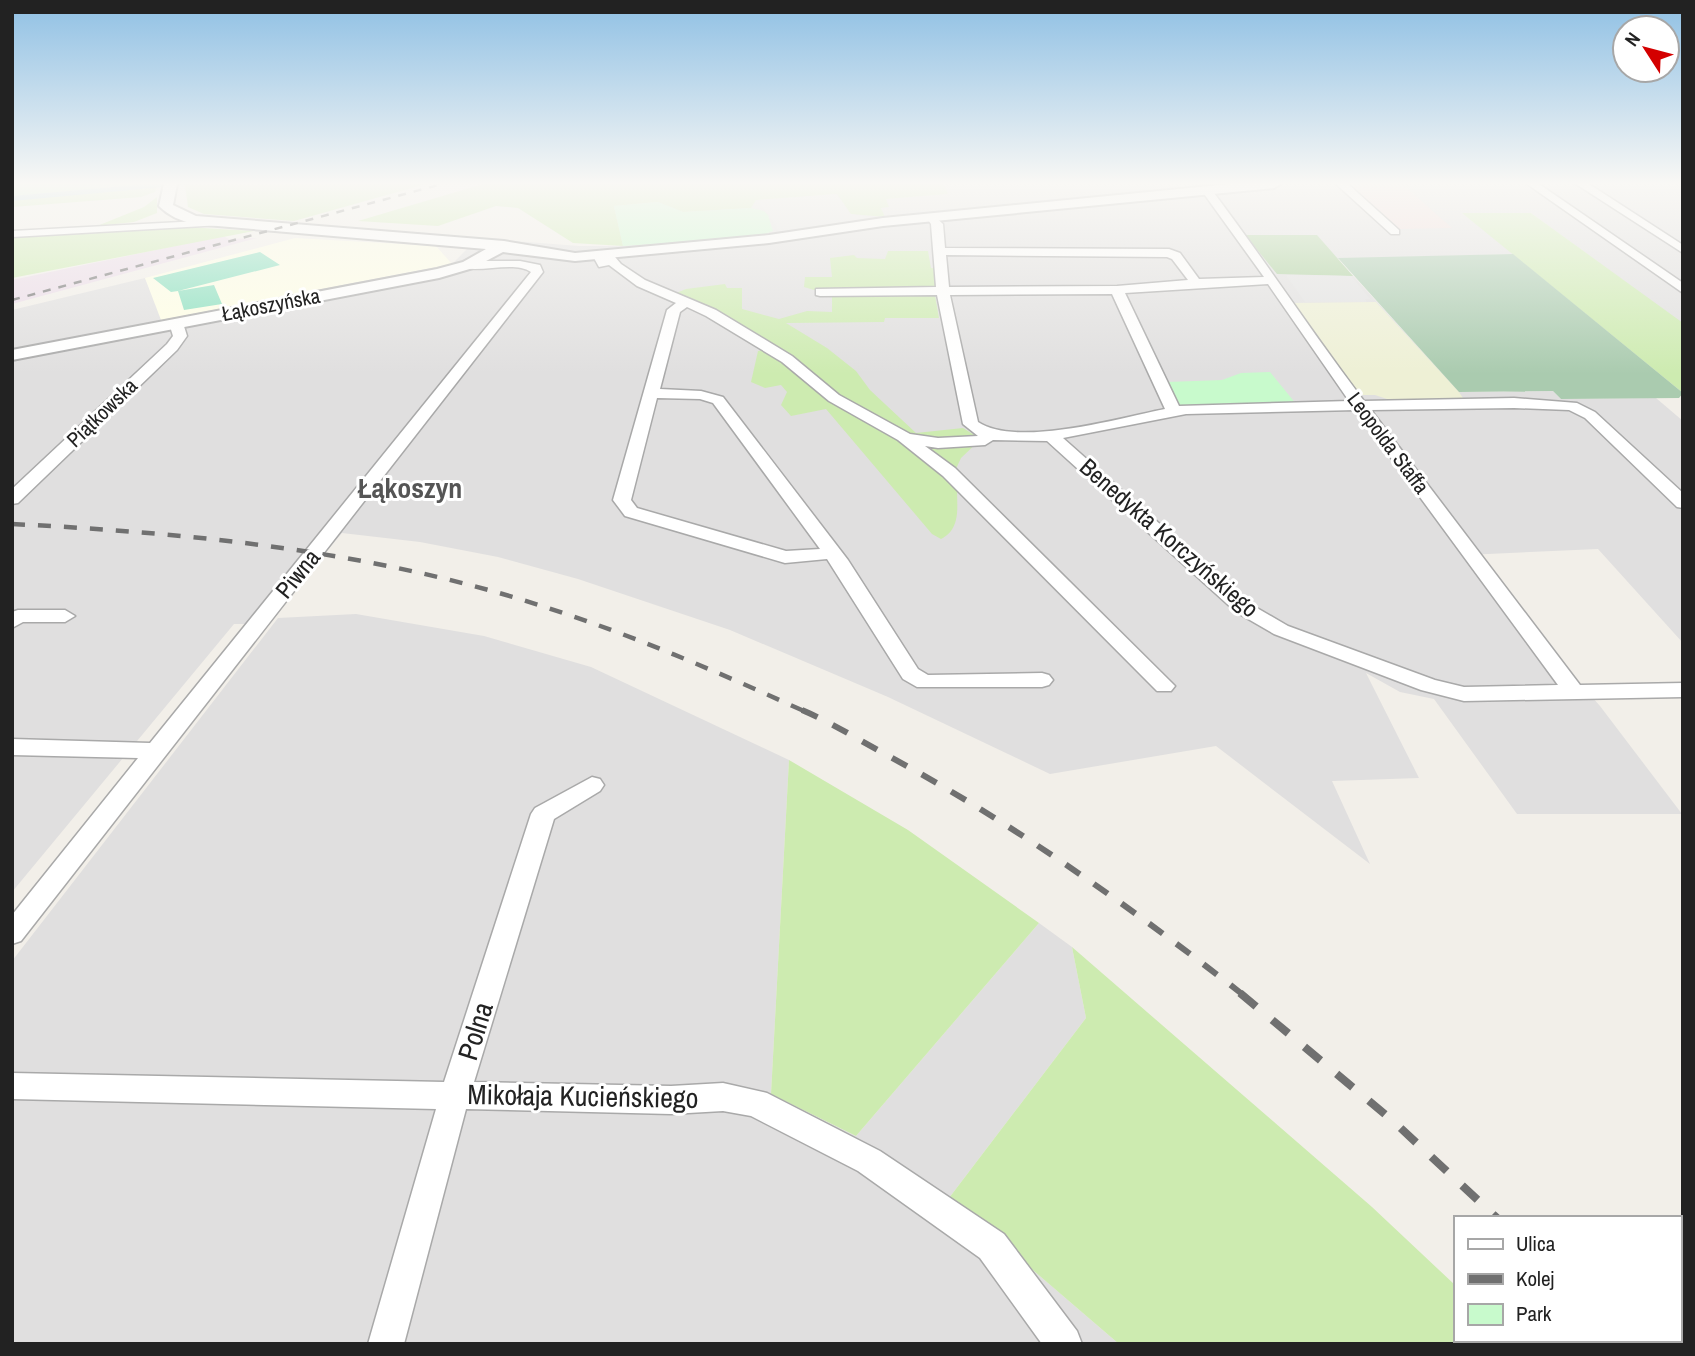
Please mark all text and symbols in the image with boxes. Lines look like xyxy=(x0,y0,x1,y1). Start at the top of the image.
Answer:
north arrow xyxy=(1611,14,1681,84)
text: N xyxy=(1618,27,1646,51)
street label: Łąkoszyńska xyxy=(219,281,323,328)
street label: Piątkowska xyxy=(60,371,144,454)
street label: Leopolda Staffa xyxy=(1341,386,1436,500)
street label: Benedykta Korczyńskiego xyxy=(1073,451,1266,624)
district label: Łąkoszyn xyxy=(358,469,462,507)
street label: Piwna xyxy=(268,542,327,605)
street label: Polna xyxy=(448,997,502,1065)
street label: Mikołaja Kucieńskiego xyxy=(467,1075,699,1117)
legend xyxy=(1454,1216,1681,1342)
text: Ulica xyxy=(1516,1229,1556,1258)
text: Kolej xyxy=(1516,1264,1554,1293)
text: Park xyxy=(1516,1299,1552,1328)

